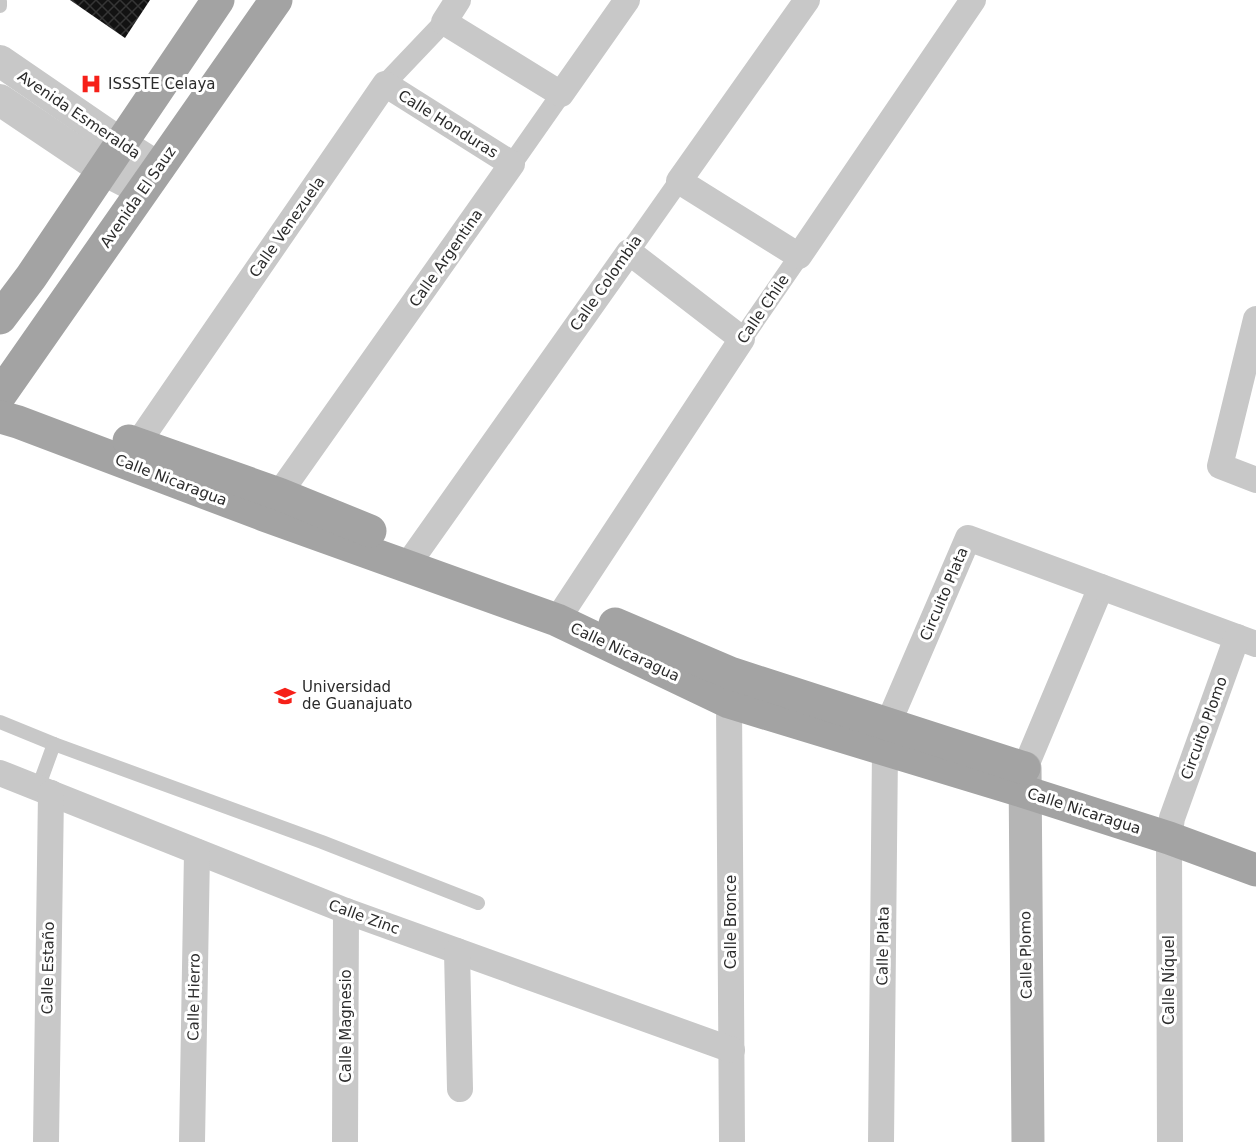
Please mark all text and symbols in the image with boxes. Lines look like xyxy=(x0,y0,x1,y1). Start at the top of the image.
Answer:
street label: Avenida Esmeralda xyxy=(14,67,144,163)
hospital icon: ISSSTE Celaya xyxy=(79,72,103,96)
place label: ISSSTE Celaya xyxy=(108,75,216,93)
street label: Calle Honduras xyxy=(395,86,501,162)
street label: Avenida El Sauz xyxy=(96,143,180,251)
street label: Calle Venezuela xyxy=(245,173,329,281)
street label: Calle Argentina xyxy=(406,206,486,310)
street label: Calle Colombia xyxy=(566,232,646,334)
street label: Calle Chile xyxy=(733,271,793,347)
street label: Calle Nicaragua xyxy=(113,450,229,510)
street label: Circuito Plata xyxy=(916,545,972,643)
street label: Calle Nicaragua xyxy=(568,619,682,685)
street label: Circuito Plomo xyxy=(1177,674,1231,782)
place label: Universidad de Guanajuato xyxy=(302,678,412,713)
school or university icon: Universidad de Guanajuato xyxy=(273,684,297,708)
street label: Calle Nicaragua xyxy=(1025,784,1143,838)
street label: Calle Bronce xyxy=(722,875,740,969)
street label: Calle Zinc xyxy=(326,896,402,938)
street label: Calle Plata xyxy=(873,906,893,986)
street label: Calle Plomo xyxy=(1016,911,1036,999)
street label: Calle Estaño xyxy=(38,921,58,1015)
street label: Calle Níquel xyxy=(1160,935,1178,1025)
street label: Calle Hierro xyxy=(184,953,204,1041)
street label: Calle Magnesio xyxy=(337,969,355,1083)

